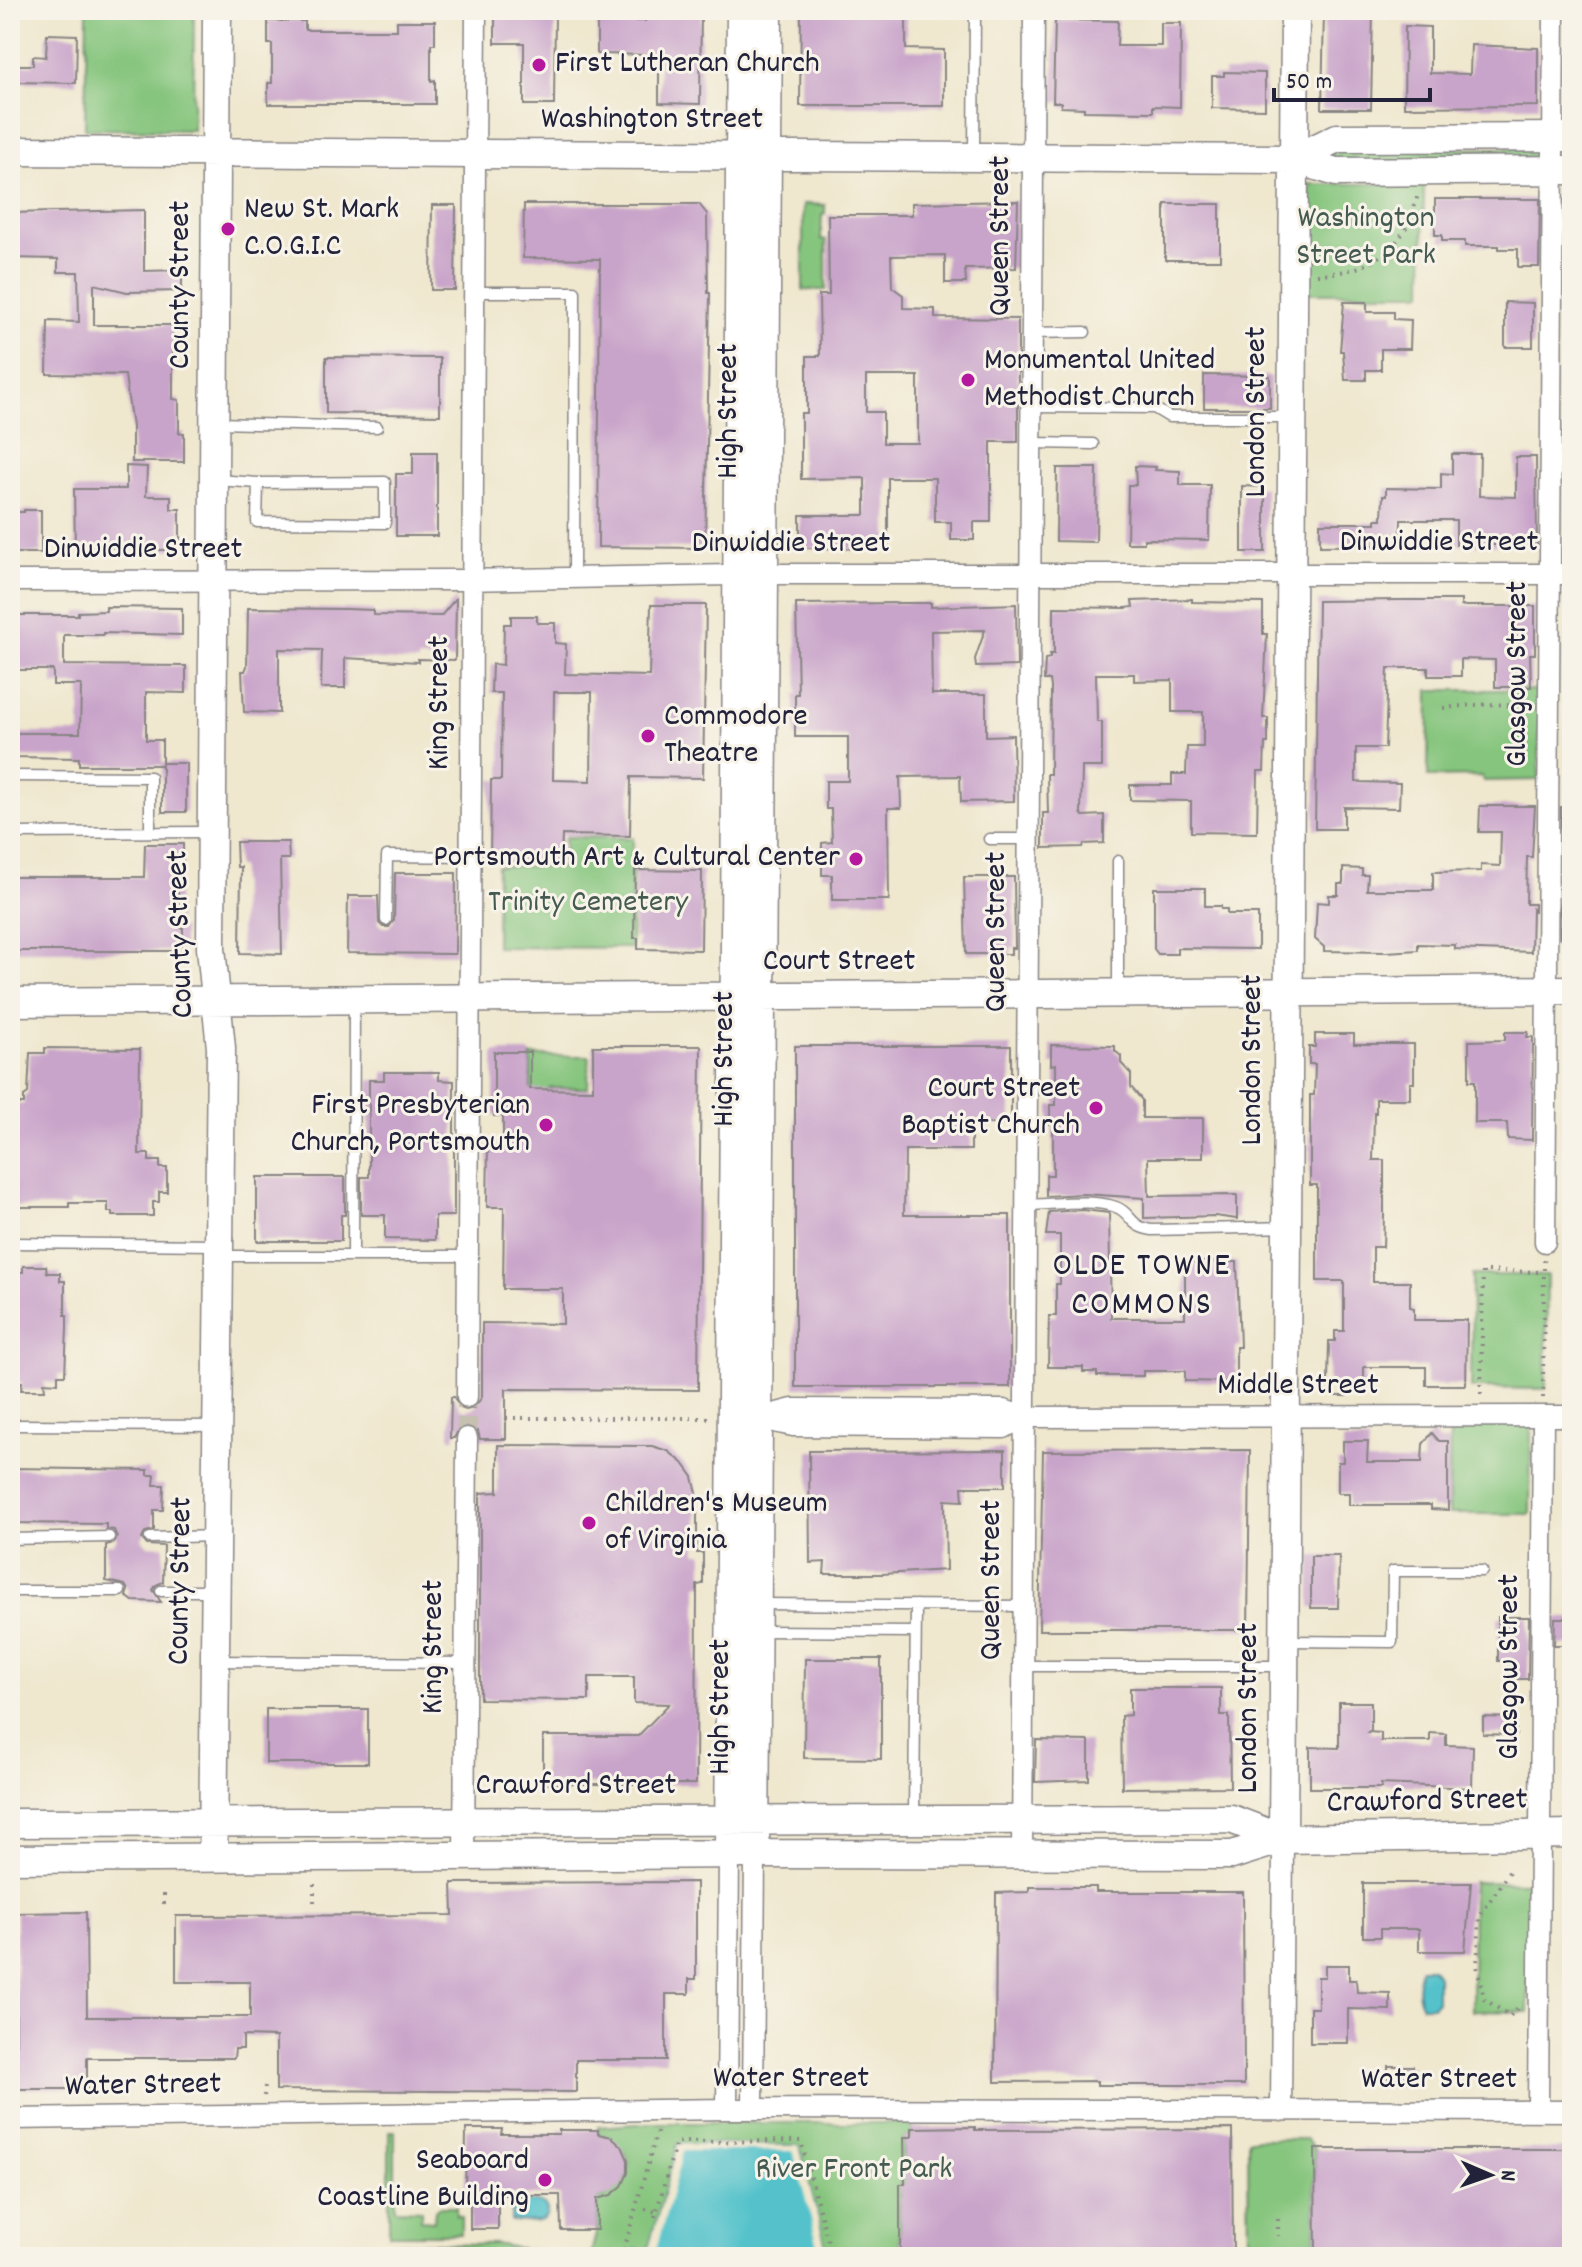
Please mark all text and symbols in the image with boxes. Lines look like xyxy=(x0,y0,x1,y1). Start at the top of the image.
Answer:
place label: First Lutheran Church xyxy=(555,42,820,88)
scale bar xyxy=(1274,52,1430,102)
marker: First Lutheran Church xyxy=(530,56,548,74)
text: 50 m xyxy=(1286,66,1332,100)
street label: Washington Street xyxy=(541,98,763,144)
street label: Queen Street xyxy=(979,156,1025,316)
place label: New St. Mark C.O.G.I.C xyxy=(244,188,399,271)
park label: Washington Street Park xyxy=(1296,197,1436,280)
street label: County Street xyxy=(159,201,205,369)
marker: New St. Mark C.O.G.I.C xyxy=(219,220,237,238)
street label: London Street xyxy=(1235,326,1281,498)
place label: Monumental United Methodist Church xyxy=(984,339,1215,422)
street label: High Street xyxy=(707,343,753,479)
marker: Monumental United Methodist Church xyxy=(959,371,977,389)
street label: Dinwiddie Street xyxy=(1340,521,1539,567)
street label: Dinwiddie Street xyxy=(692,522,891,568)
street label: Dinwiddie Street xyxy=(44,528,243,574)
street label: Glasgow Street xyxy=(1496,581,1542,767)
street label: King Street xyxy=(418,636,464,770)
place label: Commodore Theatre xyxy=(664,695,807,778)
marker: Commodore Theatre xyxy=(639,727,657,745)
place label: Portsmouth Art & Cultural Center xyxy=(433,836,840,882)
street label: County Street xyxy=(156,849,208,1019)
marker: Portsmouth Art & Cultural Center xyxy=(847,850,865,868)
street label: Queen Street xyxy=(975,852,1021,1012)
park label: Trinity Cemetery xyxy=(488,881,689,927)
street label: Court Street xyxy=(763,940,915,986)
street label: London Street xyxy=(1231,974,1277,1146)
street label: High Street xyxy=(703,991,749,1127)
place label: Court Street Baptist Church xyxy=(901,1067,1080,1150)
place label: First Presbyterian Church, Portsmouth xyxy=(291,1084,530,1167)
marker: Court Street Baptist Church xyxy=(1087,1099,1105,1117)
marker: First Presbyterian Church, Portsmouth xyxy=(537,1116,555,1134)
district label: OLDE TOWNE COMMONS xyxy=(1052,1243,1232,1331)
street label: Middle Street xyxy=(1217,1364,1379,1410)
place label: Children's Museum of Virginia xyxy=(605,1482,828,1565)
street label: County Street xyxy=(158,1496,206,1666)
street label: Queen Street xyxy=(970,1500,1016,1660)
marker: Children's Museum of Virginia xyxy=(580,1514,598,1532)
street label: Glasgow Street xyxy=(1488,1574,1534,1760)
street label: King Street xyxy=(412,1580,458,1714)
street label: London Street xyxy=(1227,1622,1273,1794)
street label: High Street xyxy=(699,1639,745,1775)
street label: Crawford Street xyxy=(476,1764,677,1810)
street label: Crawford Street xyxy=(1326,1778,1528,1828)
street label: Water Street xyxy=(713,2057,869,2103)
street label: Water Street xyxy=(1361,2058,1517,2104)
street label: Water Street xyxy=(64,2063,222,2111)
north arrow xyxy=(1450,2135,1530,2215)
place label: Seaboard Coastline Building xyxy=(317,2139,529,2222)
park label: River Front Park xyxy=(756,2148,952,2194)
text: N xyxy=(1491,2170,1522,2182)
marker: Seaboard Coastline Building xyxy=(536,2171,554,2189)

